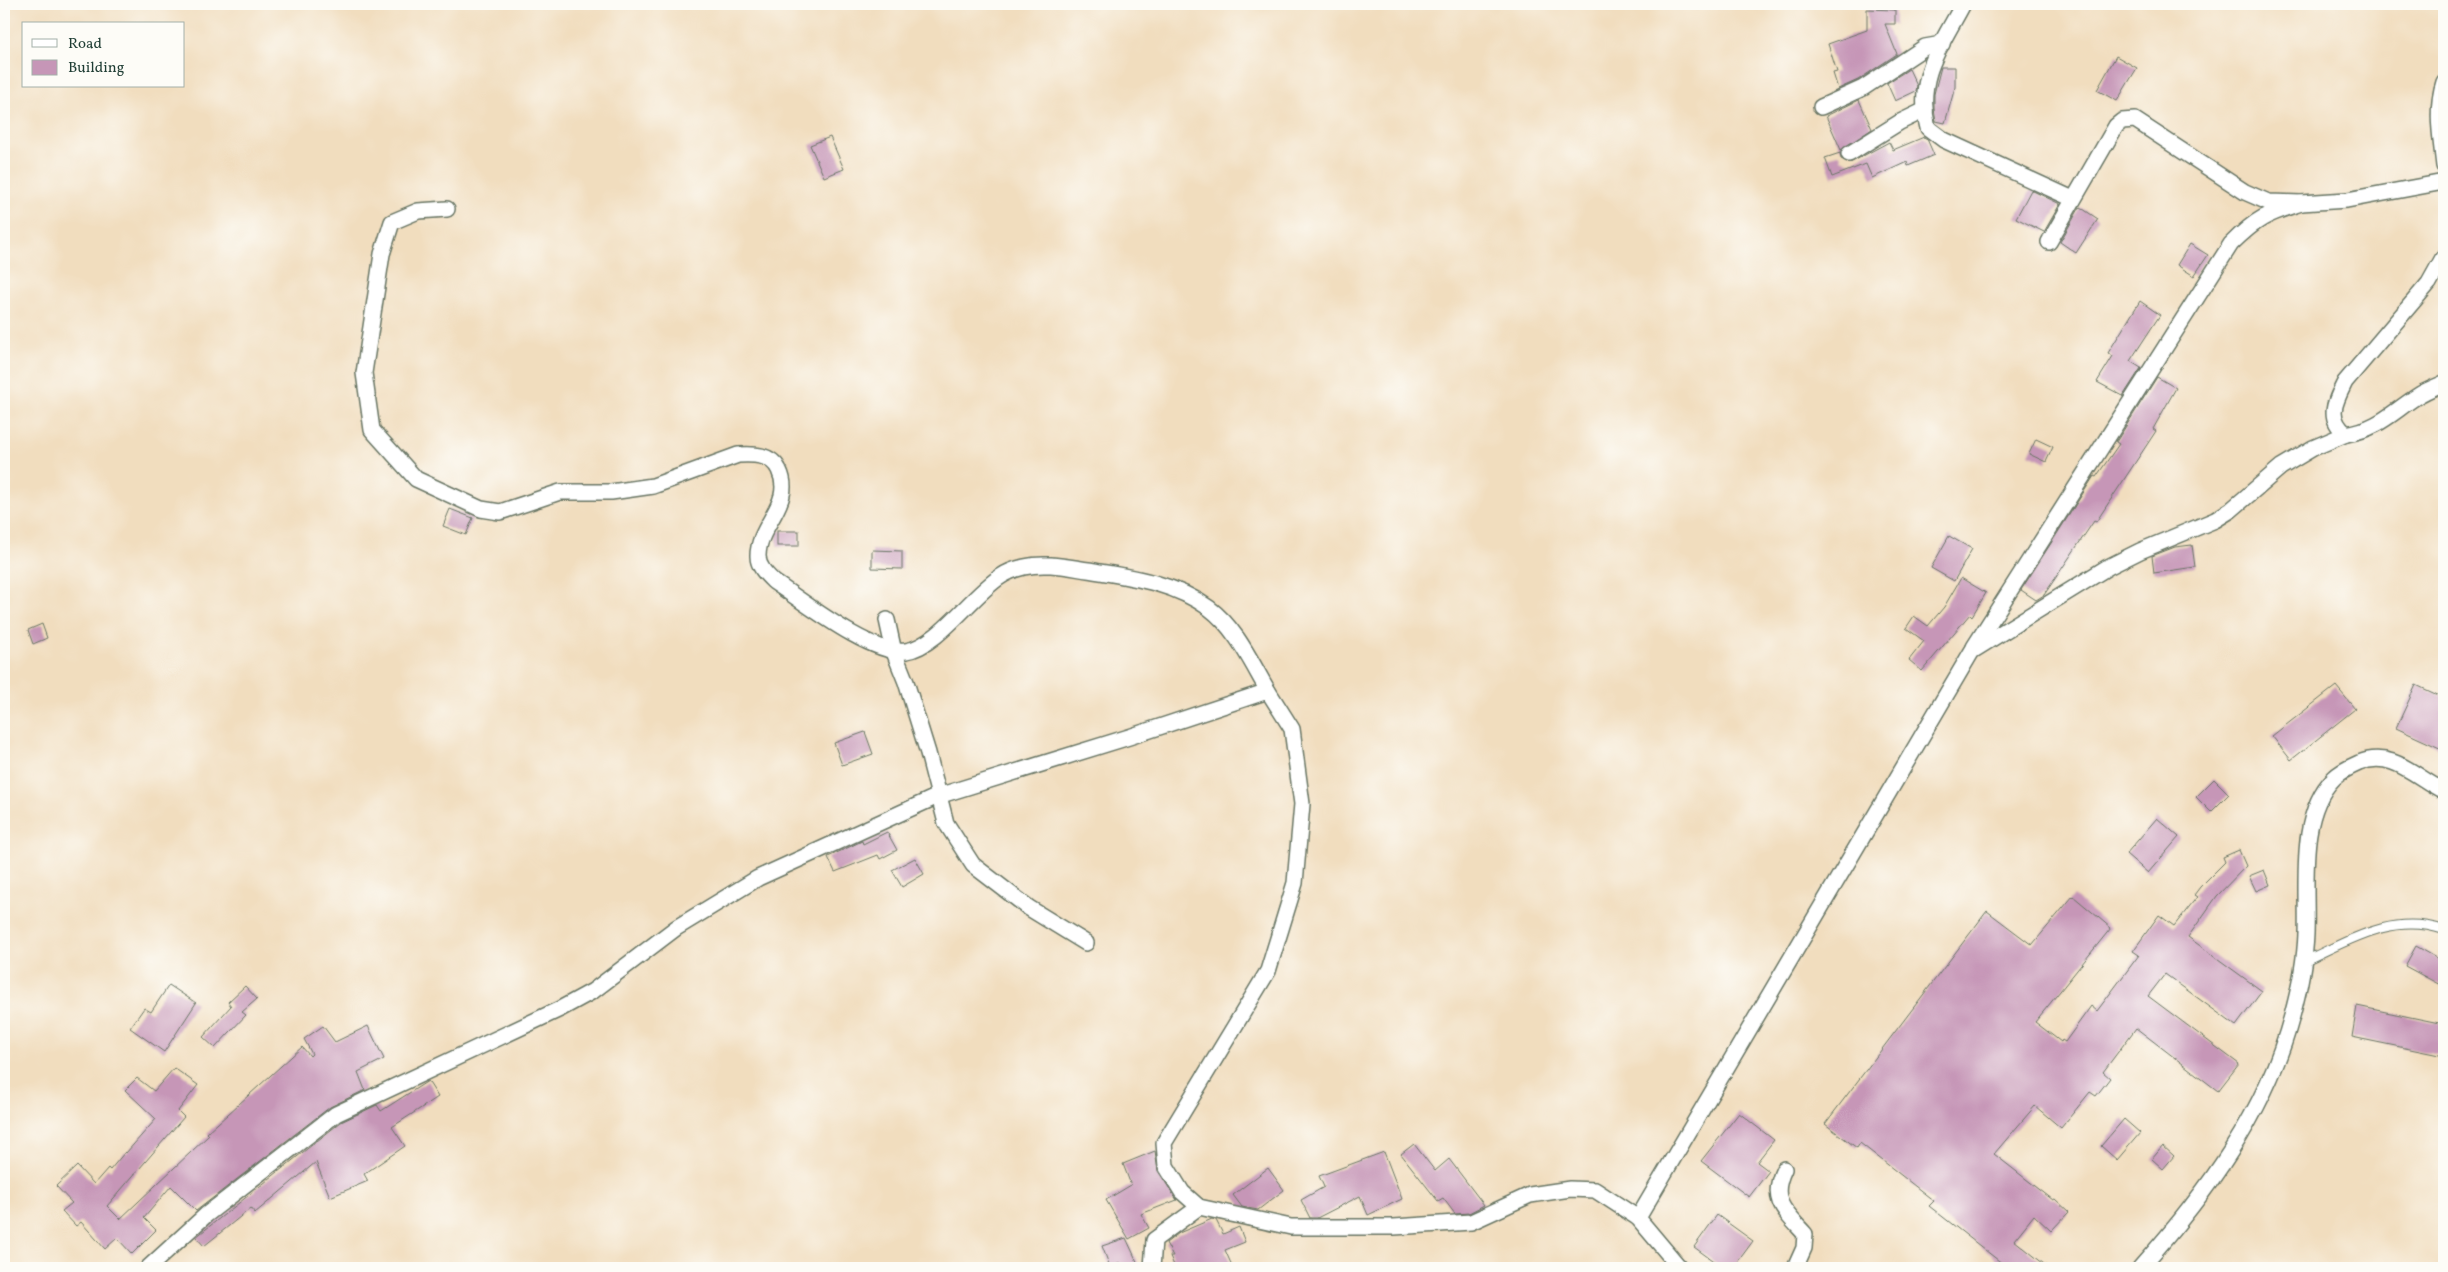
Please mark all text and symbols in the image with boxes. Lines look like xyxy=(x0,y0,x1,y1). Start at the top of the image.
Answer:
legend xyxy=(22,22,185,88)
text: Road xyxy=(68,34,102,55)
text: Building xyxy=(68,58,125,79)

